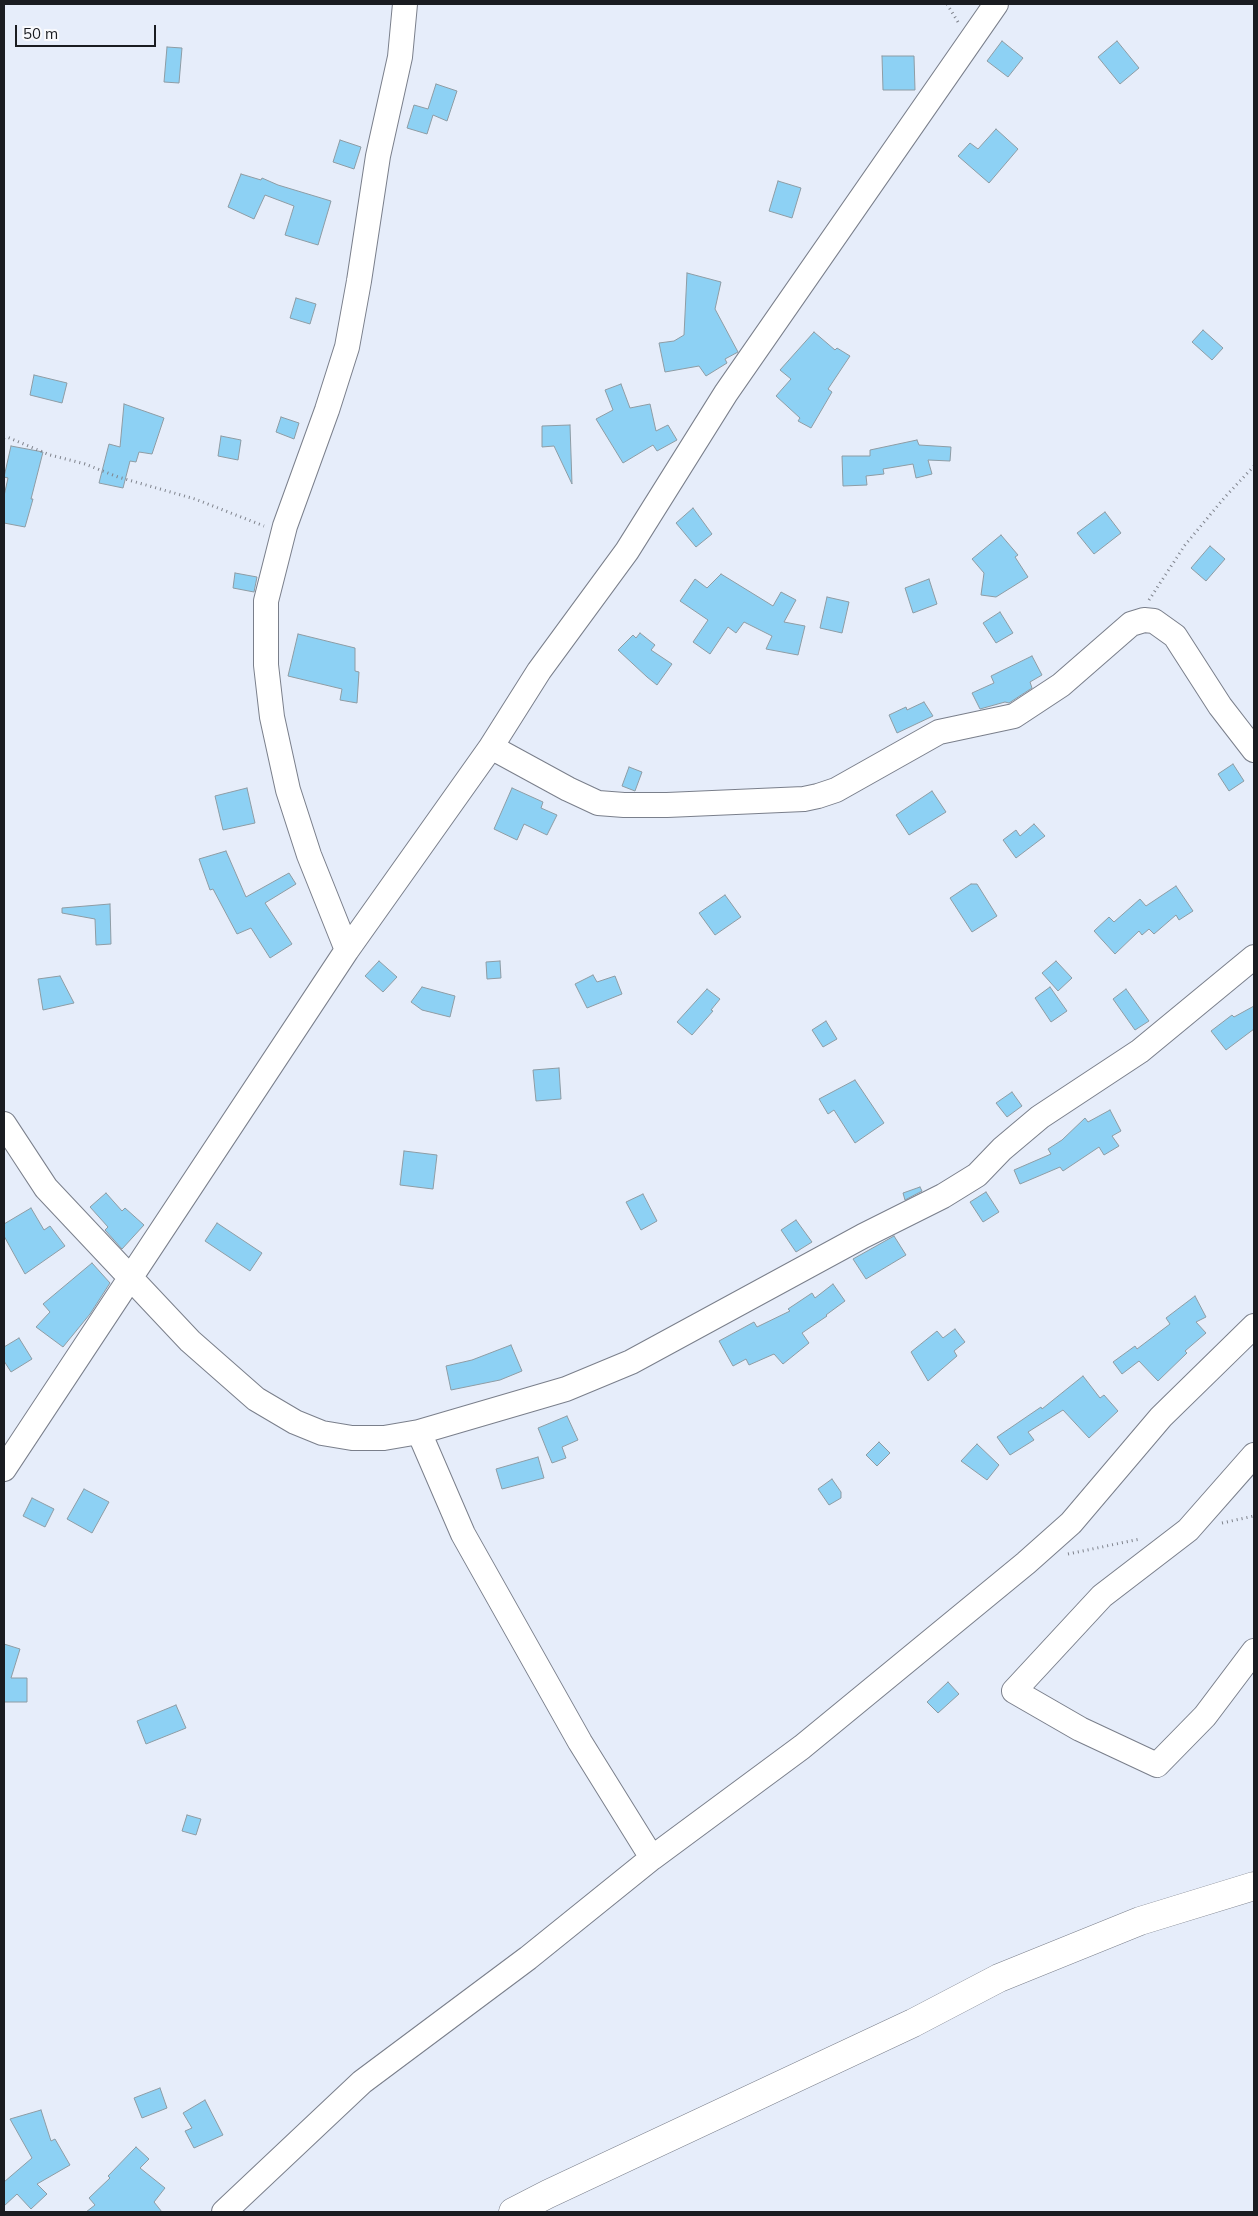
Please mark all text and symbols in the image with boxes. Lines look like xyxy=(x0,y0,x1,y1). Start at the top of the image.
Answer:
scale bar xyxy=(18,15,159,47)
text: 50 m xyxy=(23,24,58,43)

